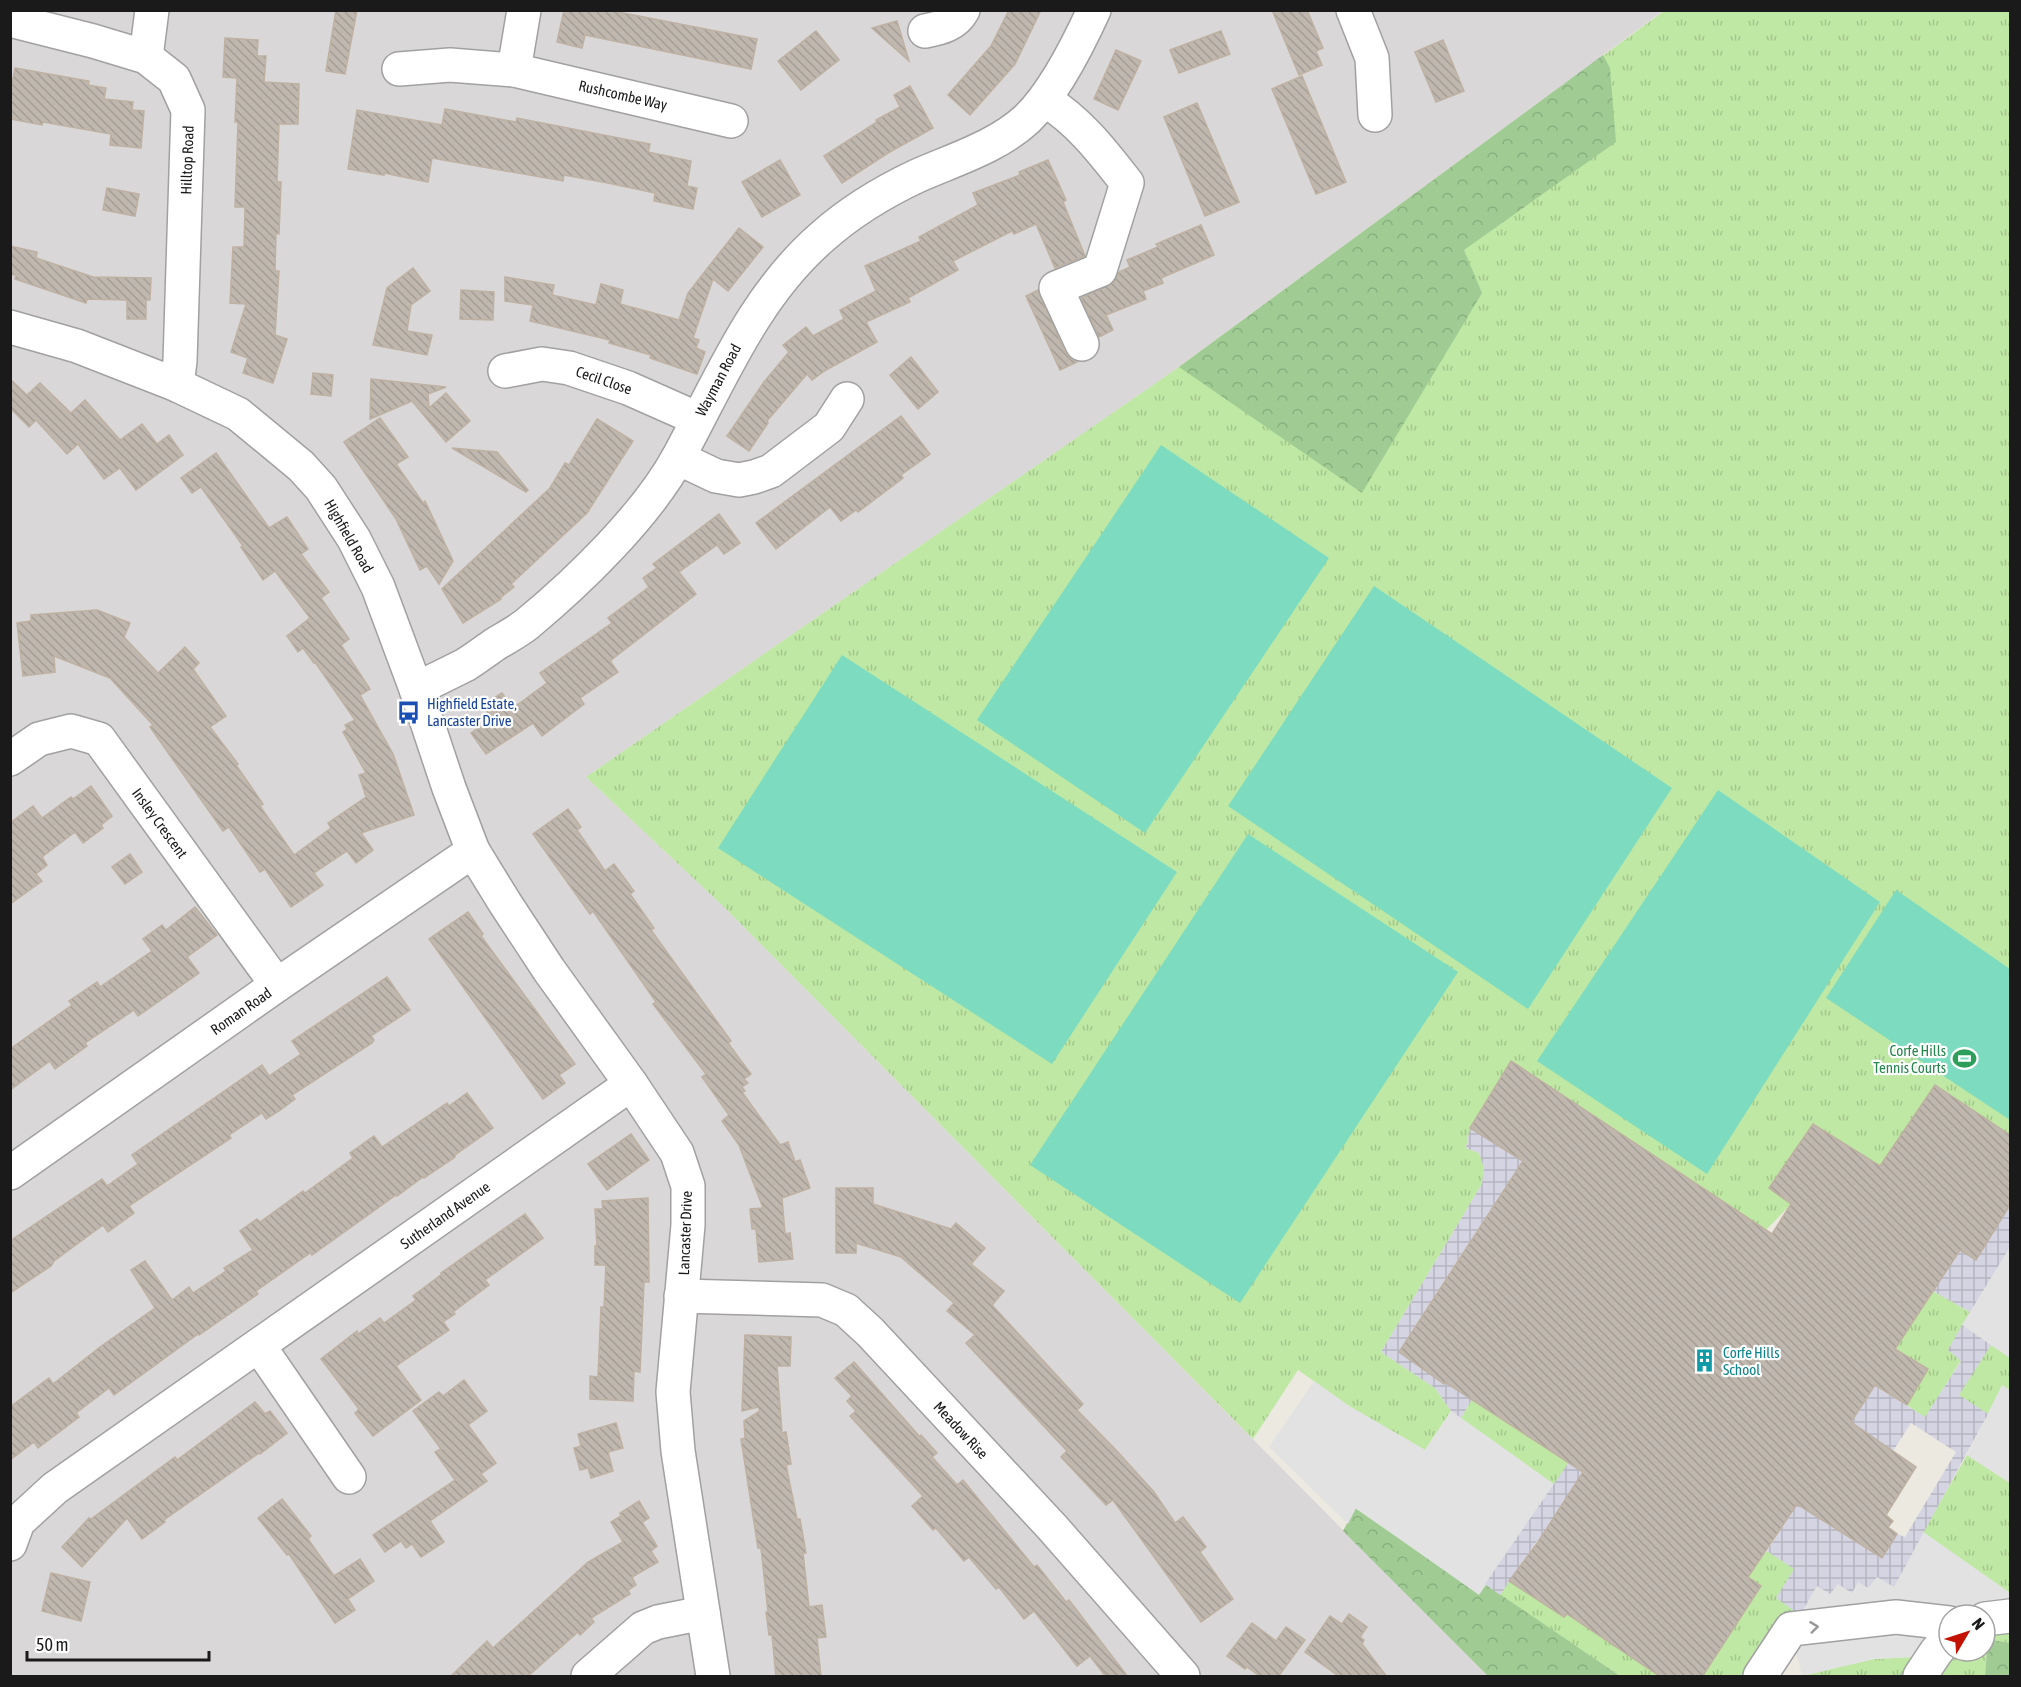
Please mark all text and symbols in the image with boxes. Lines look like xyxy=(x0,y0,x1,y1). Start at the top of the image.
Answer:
street label: Rushcombe Way xyxy=(577,77,669,113)
street label: Hilltop Road xyxy=(177,125,197,195)
street label: Wayman Road xyxy=(692,341,744,419)
street label: Cecil Close xyxy=(574,362,634,398)
street label: Highfield Road xyxy=(321,496,377,576)
place label: Highfield Estate, Lancaster Drive xyxy=(427,695,517,729)
bus stop icon: Highfield Estate, Lancaster Drive xyxy=(396,699,422,725)
street label: Insley Crescent xyxy=(129,785,191,861)
street label: Roman Road xyxy=(207,984,275,1038)
place label: Corfe Hills Tennis Courts xyxy=(1873,1042,1946,1076)
sports icon: Corfe Hills Tennis Courts xyxy=(1951,1046,1977,1072)
street label: Sutherland Avenue xyxy=(397,1178,493,1252)
street label: Lancaster Drive xyxy=(675,1190,695,1275)
place label: Corfe Hills School xyxy=(1723,1344,1780,1378)
building icon: Corfe Hills School xyxy=(1692,1348,1718,1374)
street label: Meadow Rise xyxy=(930,1398,992,1462)
north arrow xyxy=(1937,1603,1997,1663)
text: N xyxy=(1969,1614,1989,1633)
one-way arrow xyxy=(1809,1621,1819,1634)
scale bar xyxy=(27,1624,208,1662)
text: 50 m xyxy=(36,1634,68,1655)

